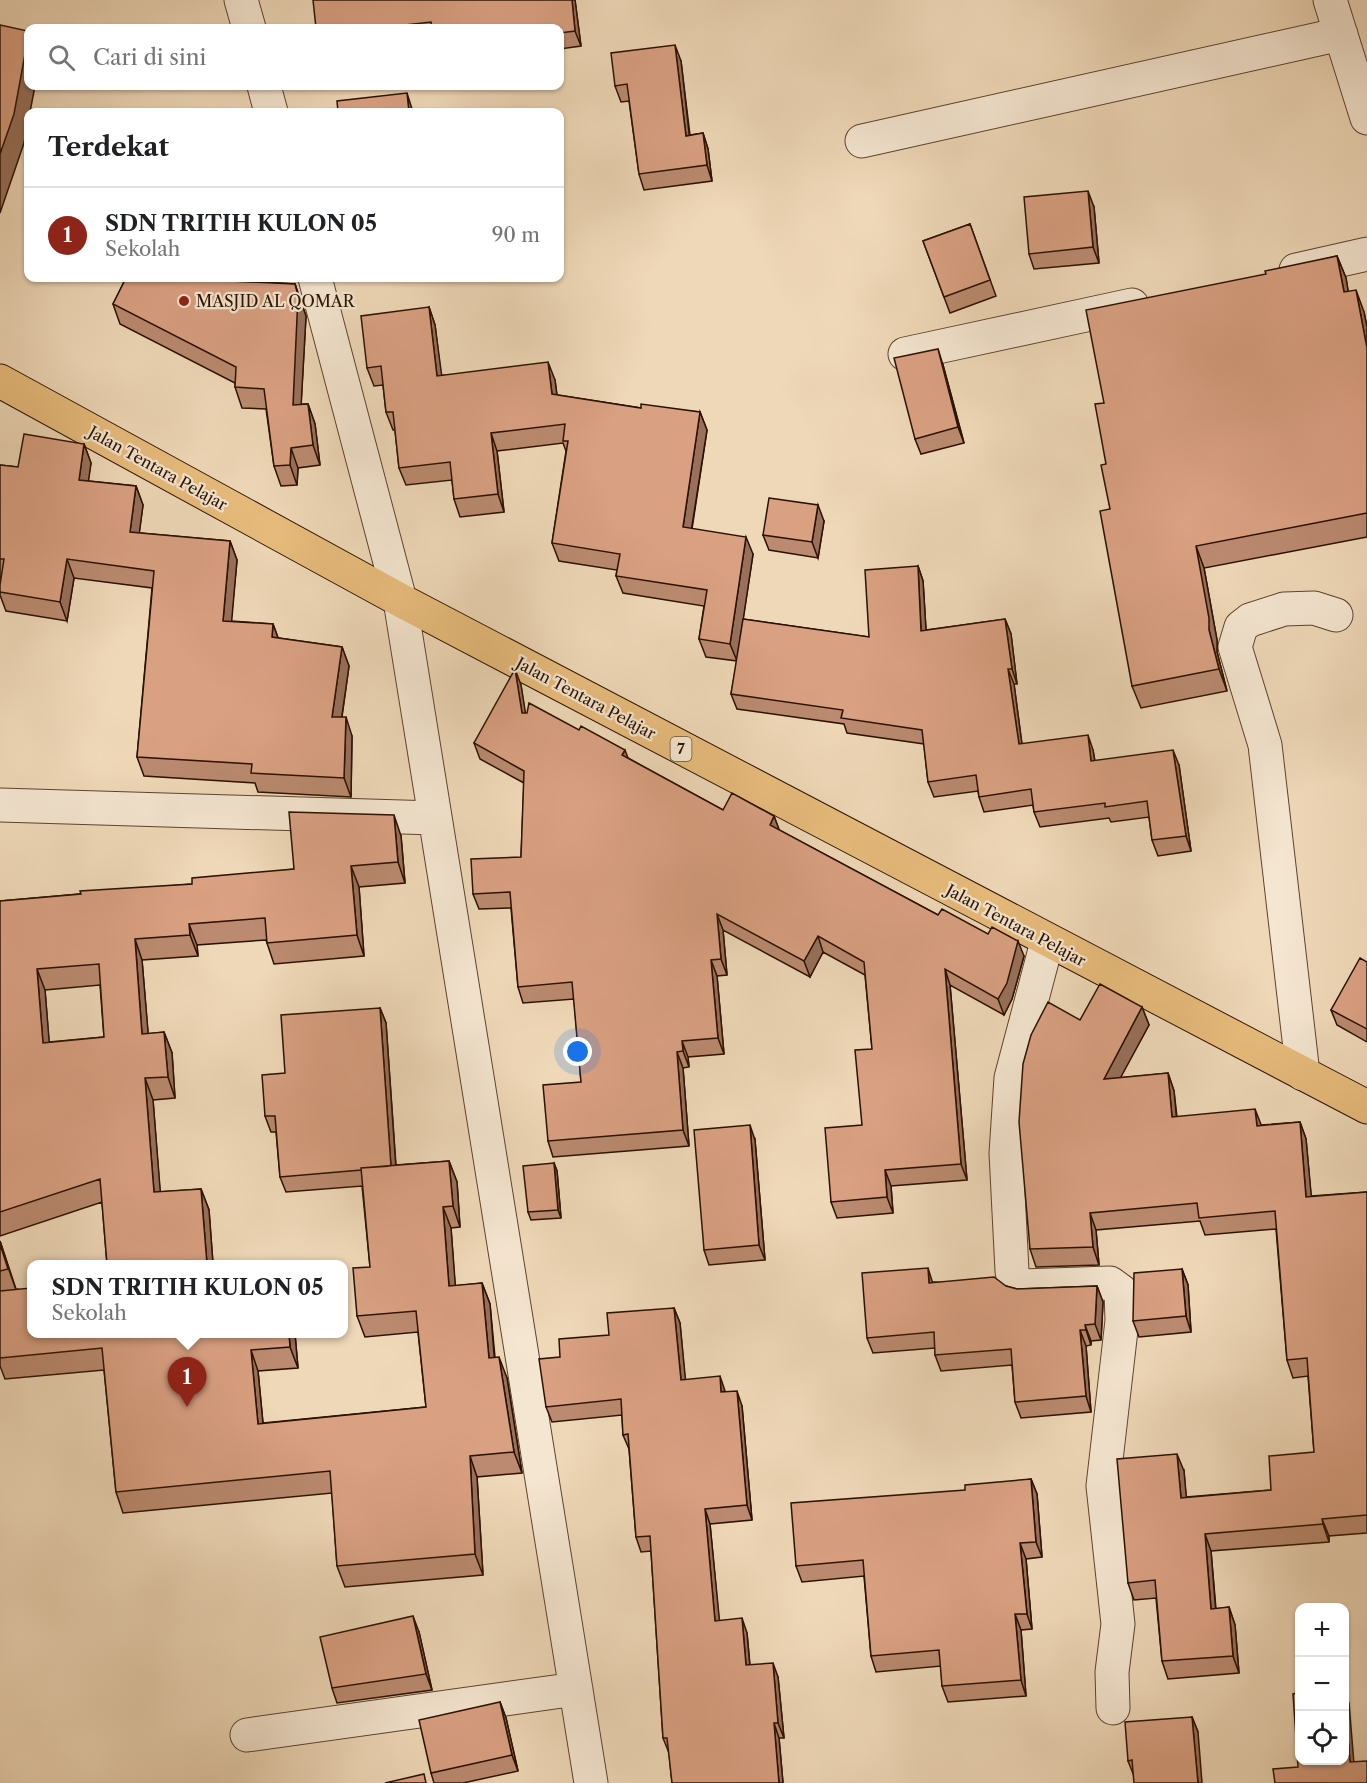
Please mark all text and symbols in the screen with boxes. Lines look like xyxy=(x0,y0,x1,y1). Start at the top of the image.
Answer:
search box xyxy=(24,24,564,90)
icon: search xyxy=(45,41,78,74)
text: Cari di sini xyxy=(93,44,206,71)
text: Terdekat xyxy=(48,131,169,163)
text: SDN TRITIH KULON 05 xyxy=(105,210,377,237)
text: 1 xyxy=(63,223,72,247)
text: 90 m xyxy=(492,223,540,247)
text: Sekolah xyxy=(105,237,180,261)
place label: MASJID AL QOMAR xyxy=(196,291,356,311)
marker: MASJID AL QOMAR xyxy=(177,294,191,308)
street label: Jalan Tentara Pelajar xyxy=(82,420,231,515)
street label: Jalan Tentara Pelajar xyxy=(510,651,660,743)
road number: 7 xyxy=(670,737,692,761)
street label: Jalan Tentara Pelajar xyxy=(940,878,1090,970)
your location xyxy=(563,1037,592,1066)
popup xyxy=(27,1260,348,1338)
text: SDN TRITIH KULON 05 xyxy=(52,1274,323,1301)
text: Sekolah xyxy=(52,1301,127,1325)
pin: 1 xyxy=(168,1358,207,1407)
map controls xyxy=(1295,1603,1349,1765)
button: + xyxy=(1295,1603,1349,1657)
button: − xyxy=(1295,1657,1349,1711)
button: locate xyxy=(1295,1711,1349,1765)

